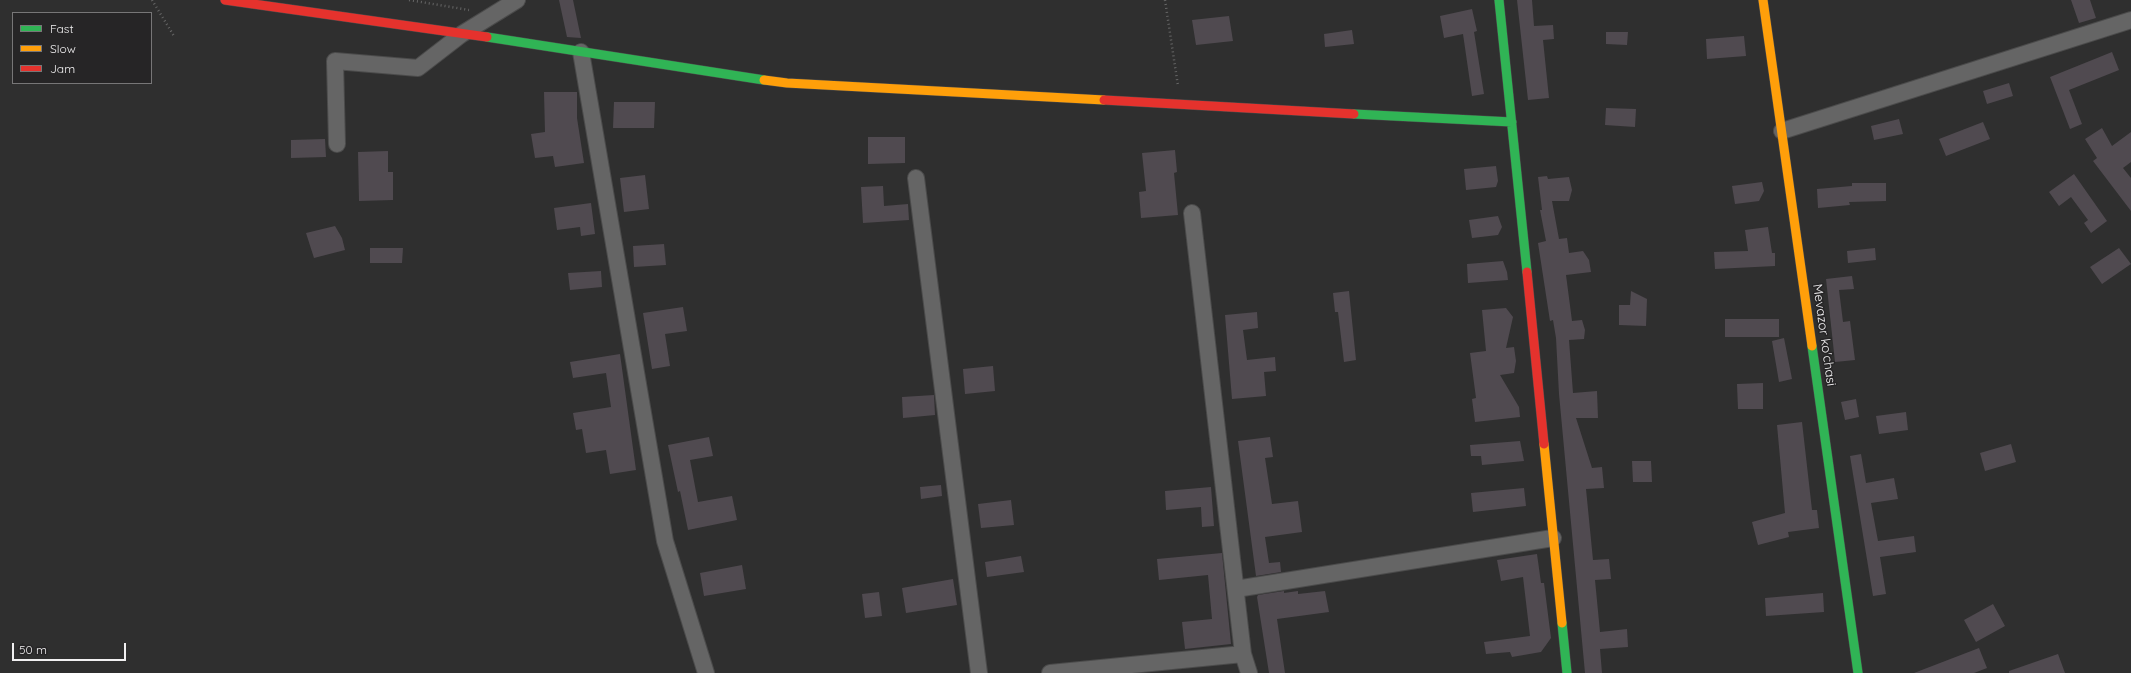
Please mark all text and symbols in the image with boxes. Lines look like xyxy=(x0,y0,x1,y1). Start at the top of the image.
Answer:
legend xyxy=(12,12,152,84)
text: Fast xyxy=(50,21,74,36)
text: Slow xyxy=(50,41,76,56)
text: Jam xyxy=(50,61,75,76)
street label: Mevazor ko'chasi xyxy=(1809,283,1839,387)
scale bar xyxy=(14,635,128,661)
text: 50 m xyxy=(19,642,47,657)

